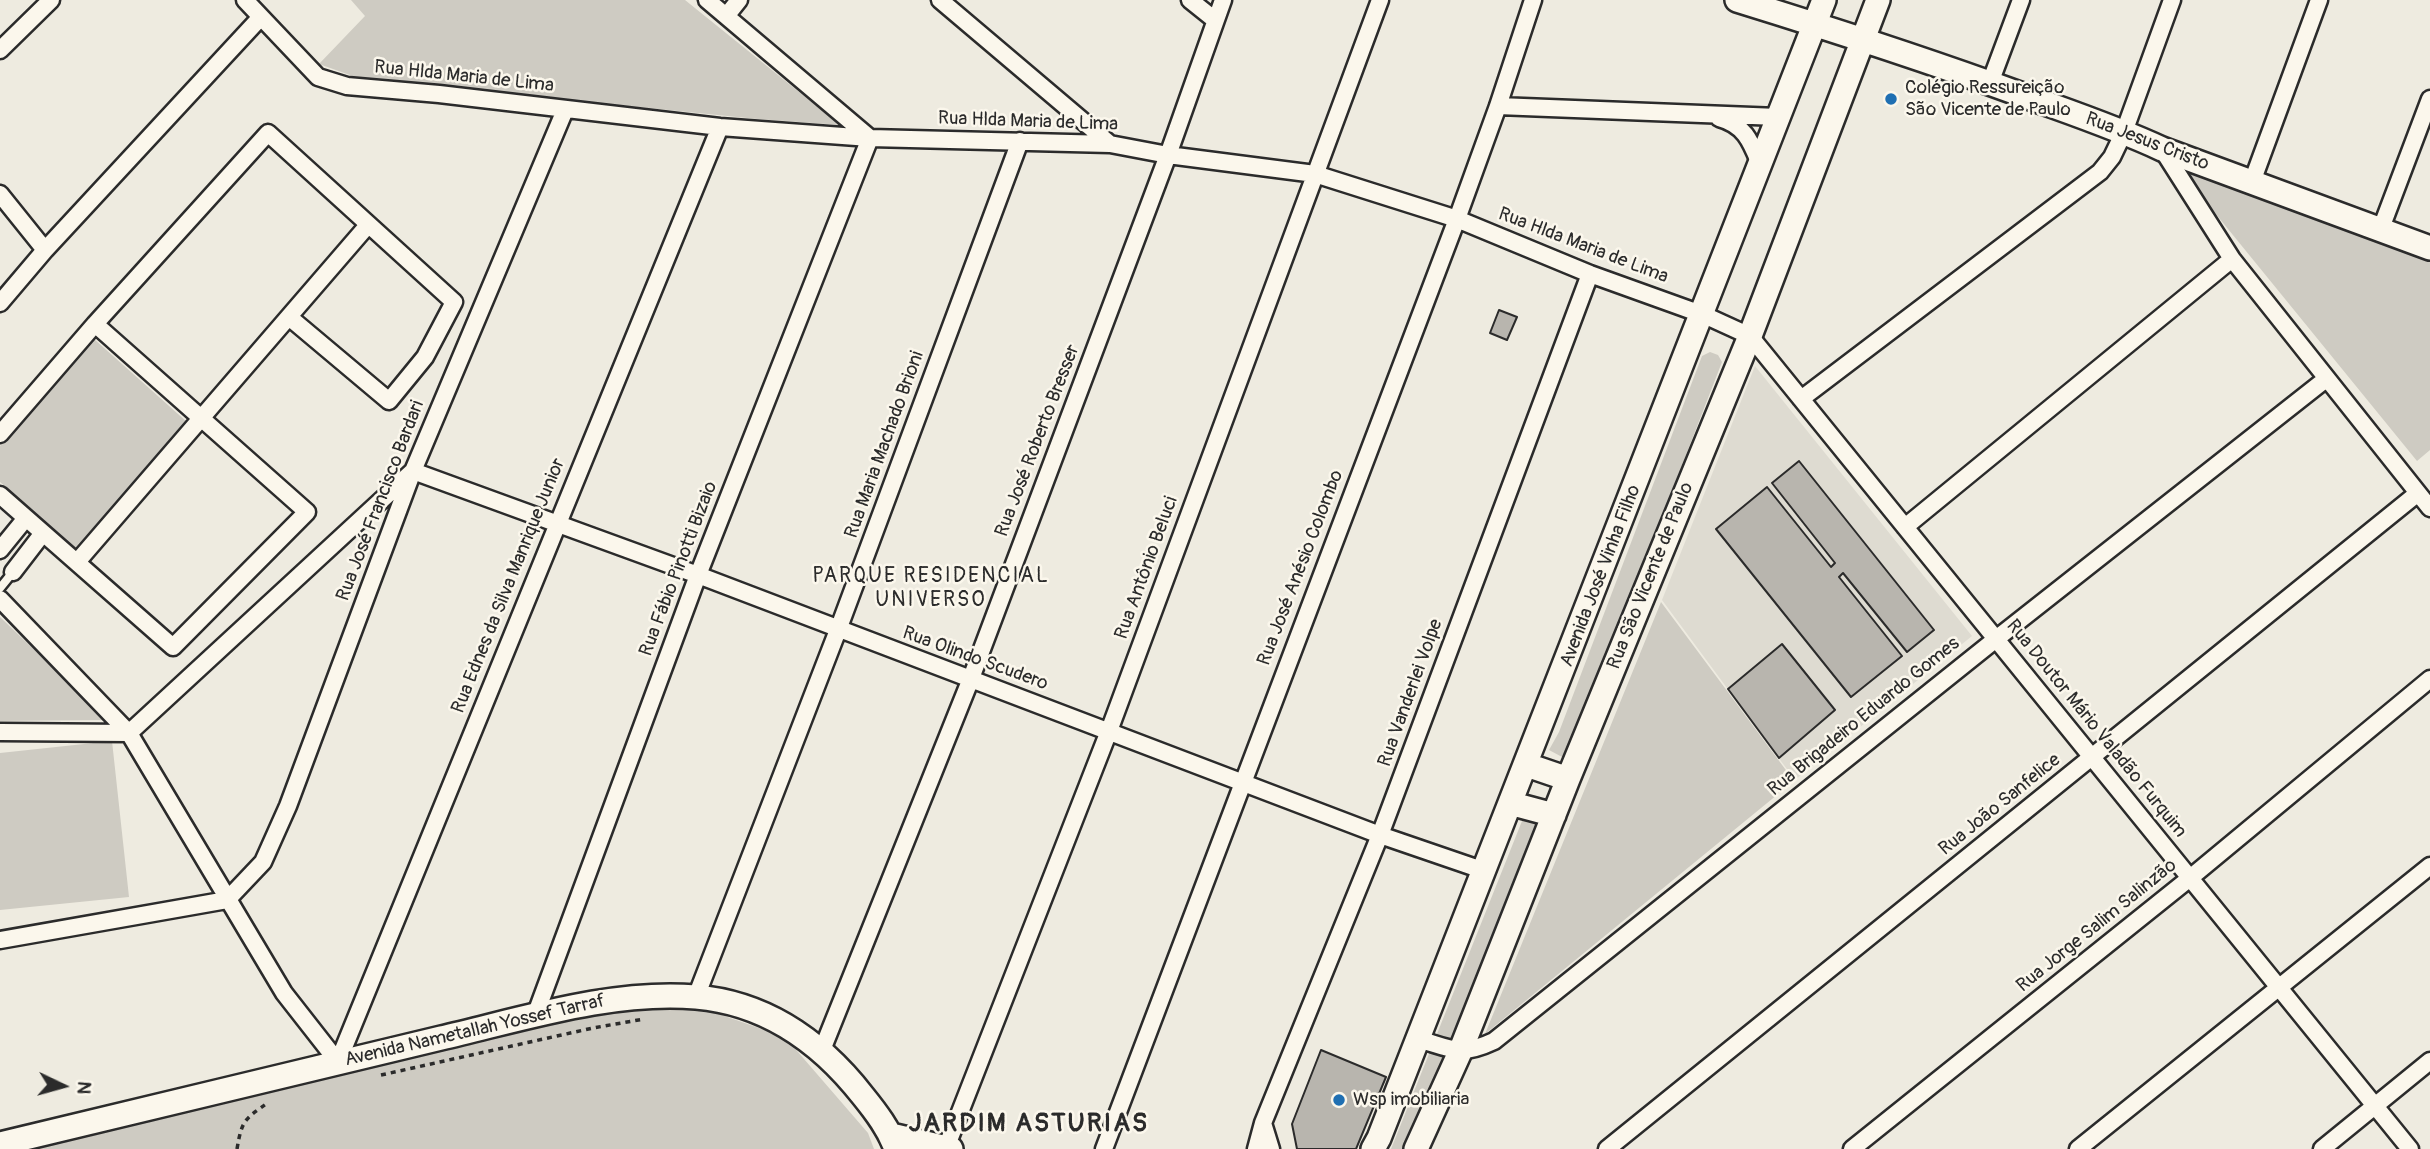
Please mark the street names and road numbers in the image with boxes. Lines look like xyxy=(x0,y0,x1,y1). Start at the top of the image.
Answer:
street label: Rua Hlda Maria de Lima xyxy=(373,56,555,98)
street label: Rua Hlda Maria de Lima xyxy=(938,107,1118,137)
street label: Rua Jesus Cristo xyxy=(2082,108,2212,176)
street label: Rua Hlda Maria de Lima xyxy=(1495,203,1671,289)
street label: Rua José Roberto Bresser xyxy=(991,342,1085,540)
street label: Rua Maria Machado Brioni xyxy=(841,348,929,542)
street label: Rua José Francisco Bardari xyxy=(332,398,430,604)
street label: Rua Ednes da Silva Manrique Junior xyxy=(447,455,571,717)
street label: Rua José Anésio Colombo xyxy=(1253,467,1349,669)
street label: Rua Fábio Pinotti Bizaio xyxy=(635,478,723,660)
street label: Rua São Vicente de Paulo xyxy=(1603,479,1699,673)
street label: Avenida José Vinha Filho xyxy=(1556,482,1646,670)
street label: Rua Antônio Beluci xyxy=(1111,494,1183,642)
street label: Rua Doutor Mário Valadão Furquim xyxy=(2001,615,2191,843)
street label: Rua Vanderlei Volpe xyxy=(1374,616,1448,770)
street label: Rua Olindo Scudero xyxy=(899,622,1051,696)
street label: Rua Brigadeiro Eduardo Gomes xyxy=(1764,633,1964,801)
street label: Rua João Sanfelice xyxy=(1935,749,2065,861)
street label: Rua Jorge Salim Salinzão xyxy=(2012,854,2182,998)
street label: Avenida Nametallah Yossef Tarraf xyxy=(343,990,607,1072)

